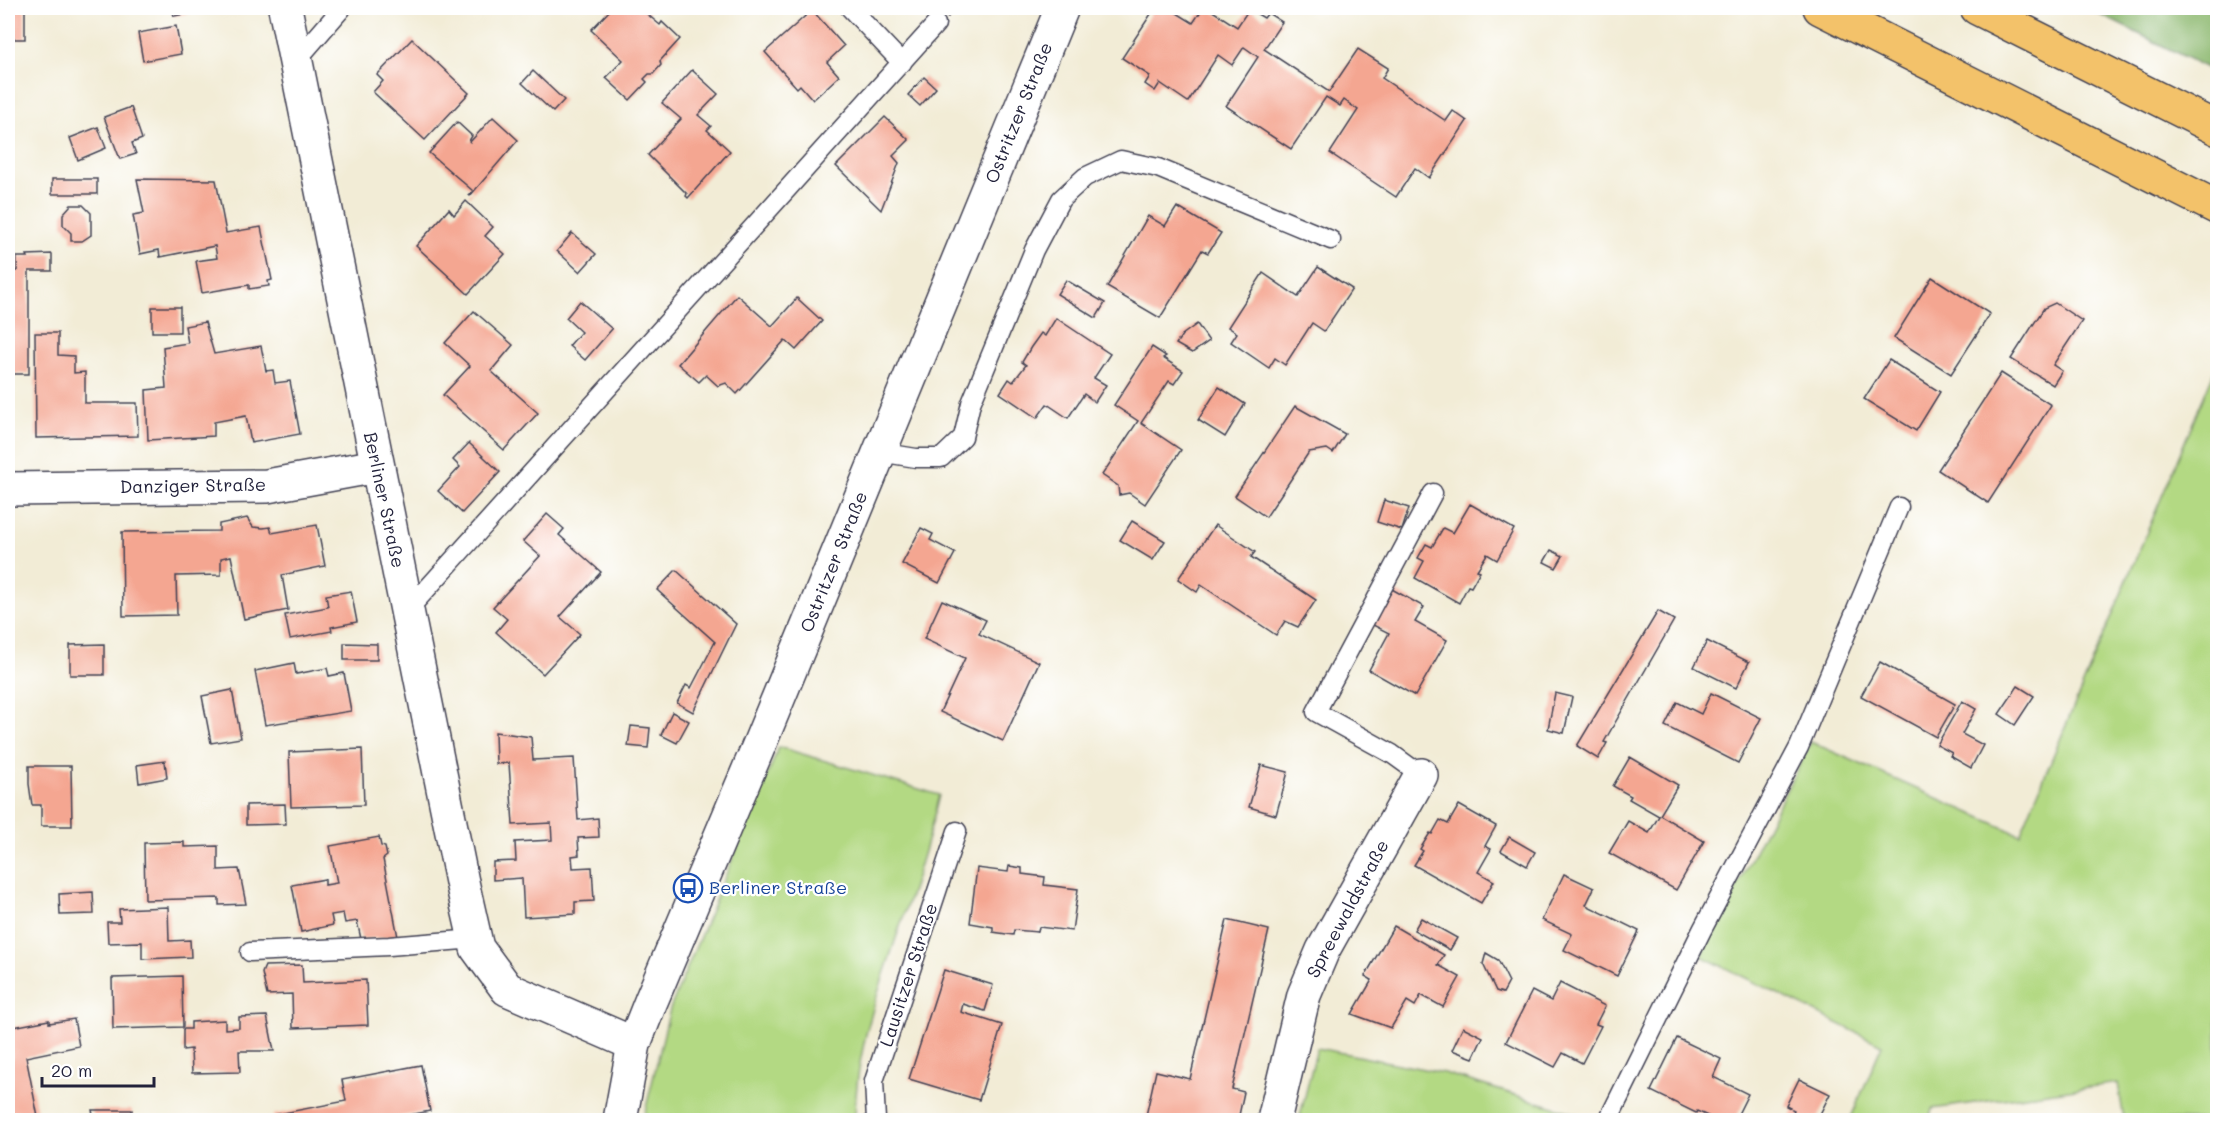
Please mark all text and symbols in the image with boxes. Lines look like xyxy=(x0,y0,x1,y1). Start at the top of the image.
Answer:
street label: Ostritzer Straße xyxy=(979,38,1057,187)
street label: Berliner Straße xyxy=(359,430,411,570)
street label: Danziger Straße xyxy=(120,472,266,498)
street label: Ostritzer Straße xyxy=(794,487,872,636)
street label: Spreewaldstraße xyxy=(1301,835,1394,982)
bus stop icon: Berliner Straße xyxy=(672,872,704,904)
place label: Berliner Straße xyxy=(709,875,847,899)
street label: Lausitzer Straße xyxy=(874,900,943,1049)
scale bar xyxy=(42,1050,154,1088)
text: 20 m xyxy=(51,1058,92,1082)

